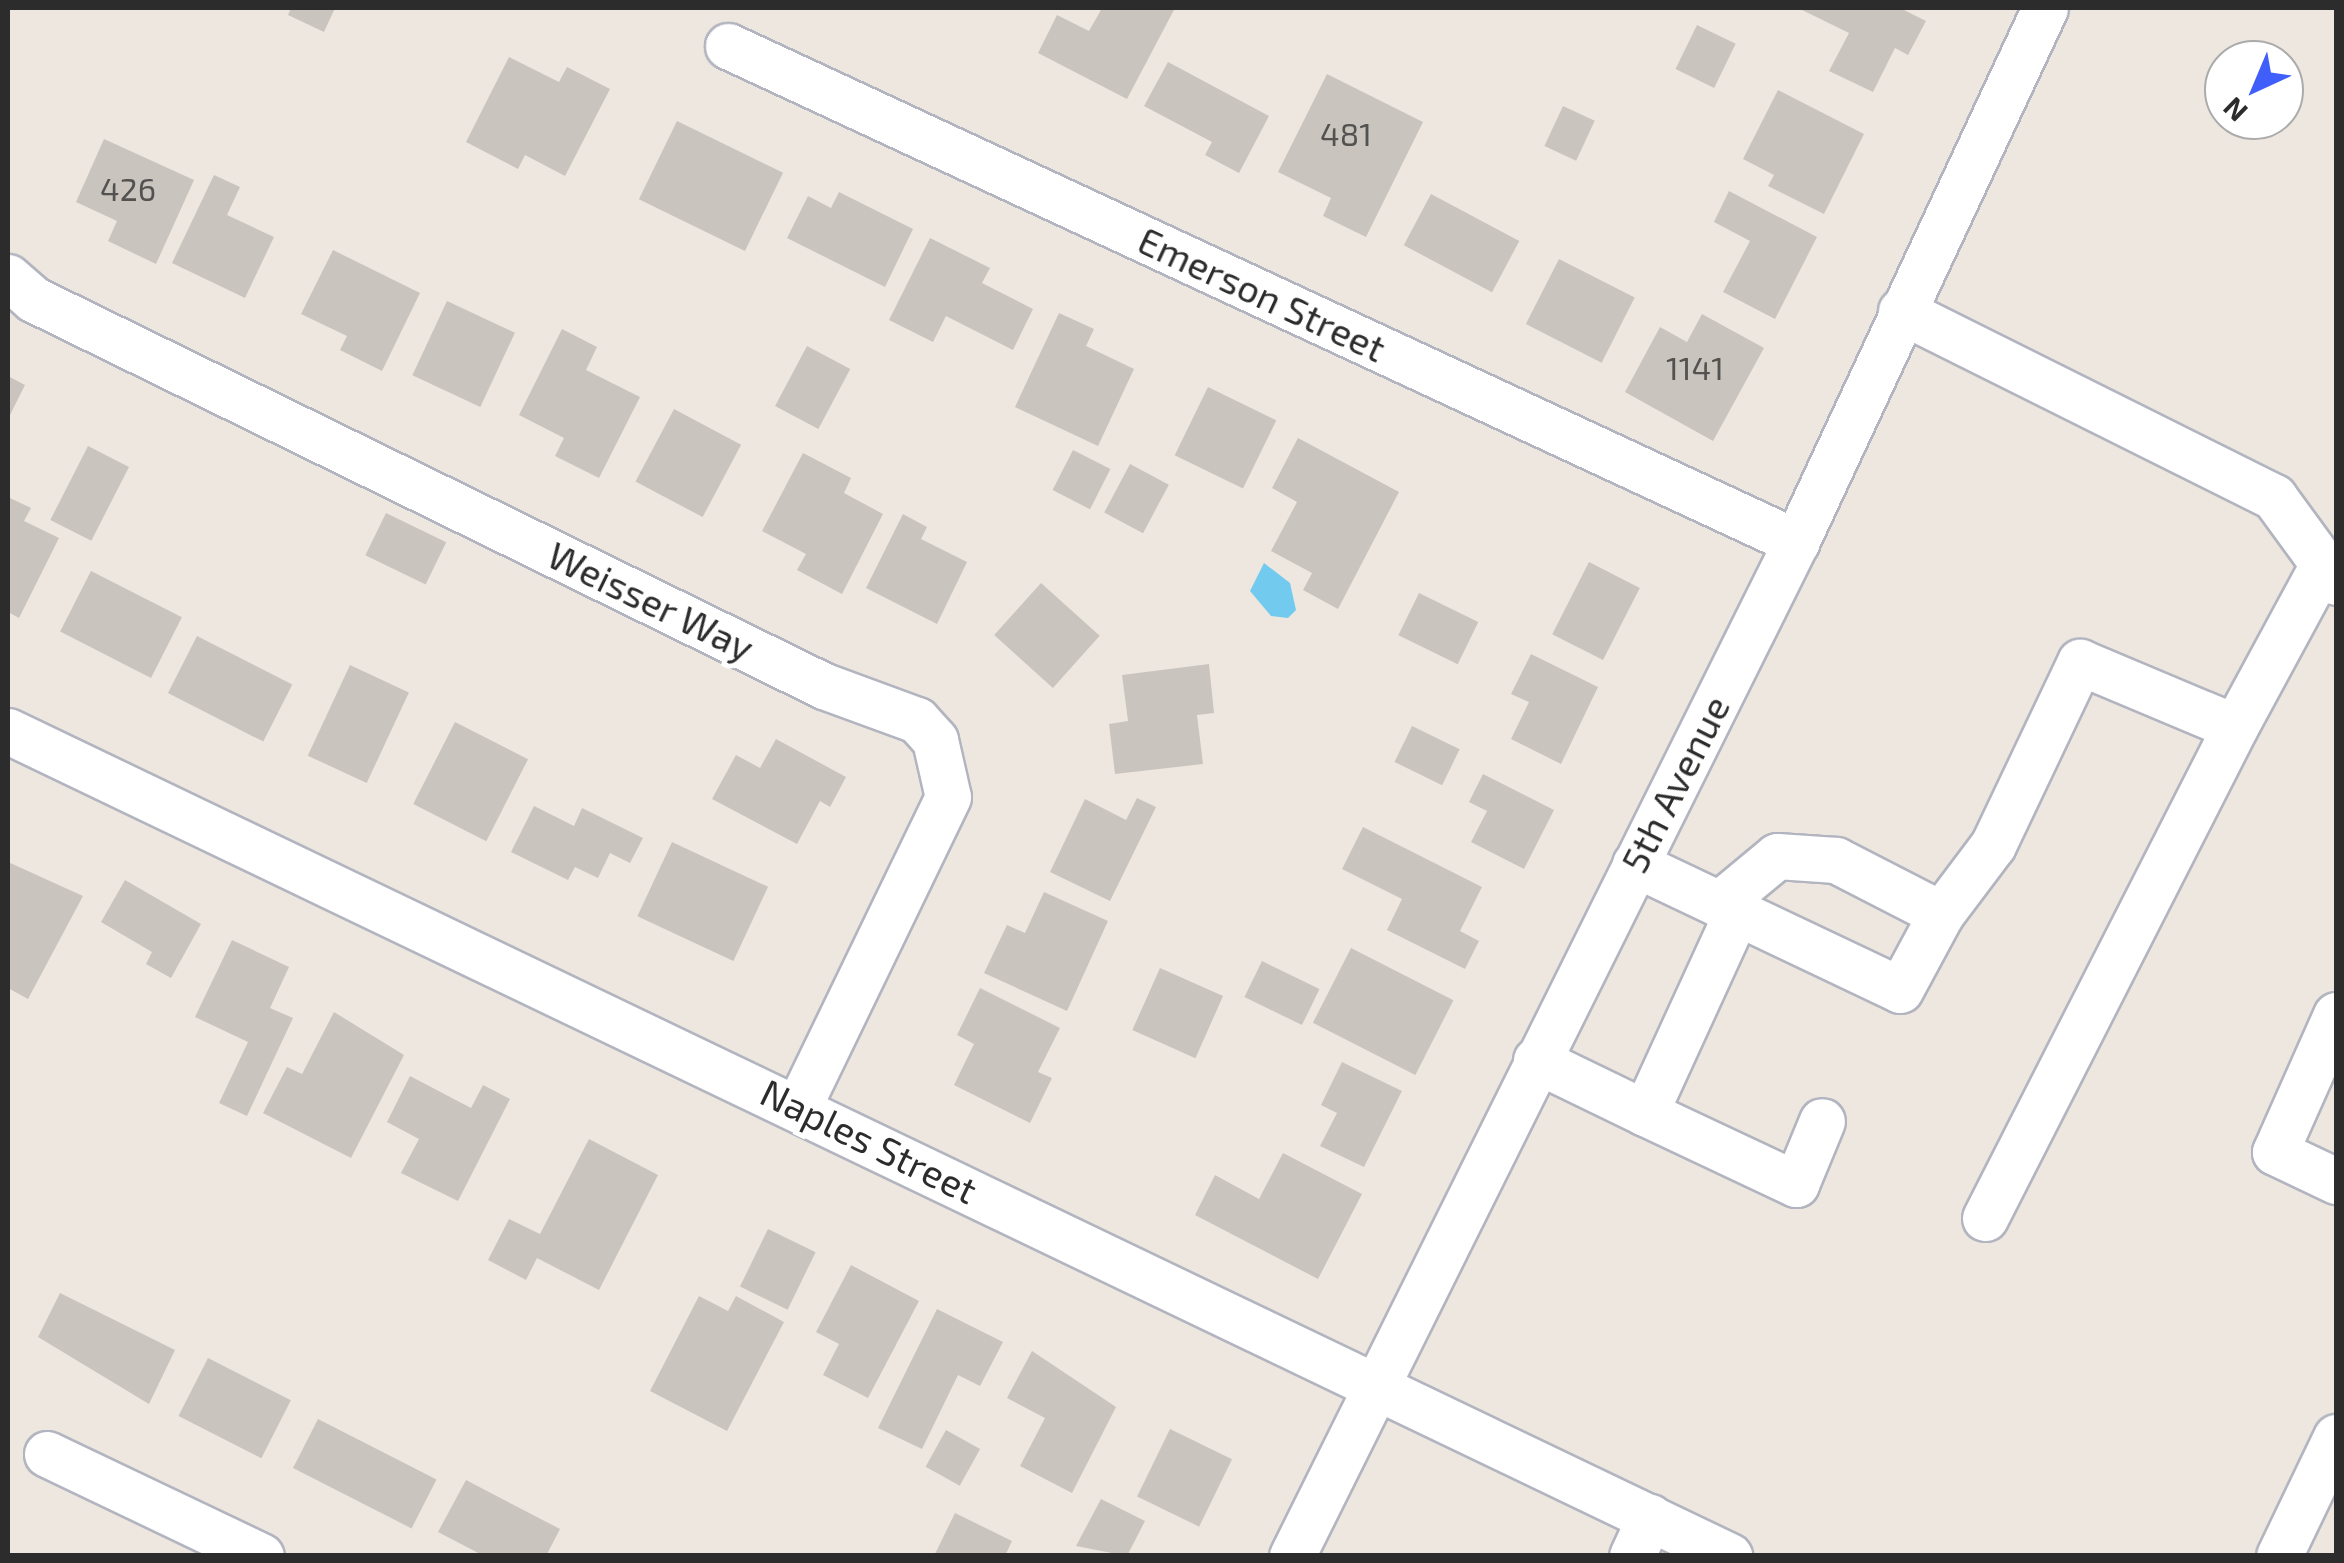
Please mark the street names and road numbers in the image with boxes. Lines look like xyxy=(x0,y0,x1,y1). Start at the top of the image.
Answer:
street label: Emerson Street xyxy=(1131,217,1393,371)
street label: Weisser Way xyxy=(540,531,762,671)
street label: 5th Avenue xyxy=(1611,688,1739,880)
street label: Naples Street xyxy=(754,1069,984,1213)

